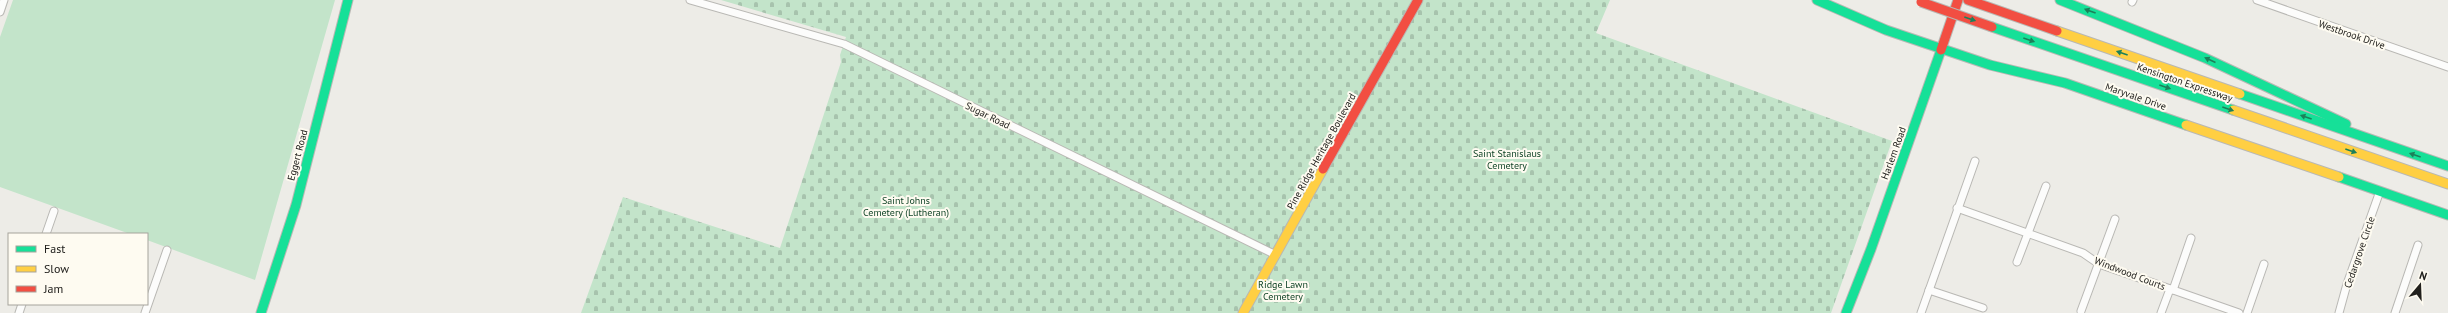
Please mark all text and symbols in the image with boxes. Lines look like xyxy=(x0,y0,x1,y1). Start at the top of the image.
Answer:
one-way arrow xyxy=(2084,8,2096,14)
one-way arrow xyxy=(1964,16,1976,22)
street label: Westbrook Drive xyxy=(2317,17,2387,52)
one-way arrow xyxy=(2023,37,2035,43)
one-way arrow xyxy=(2116,50,2128,56)
one-way arrow xyxy=(2205,57,2216,63)
street label: Kensington Expressway xyxy=(2135,60,2235,105)
street label: Maryvale Drive xyxy=(2104,80,2168,113)
one-way arrow xyxy=(2159,85,2171,91)
street label: Pine Ridge Heritage Boulevard xyxy=(1284,91,1359,212)
street label: Sugar Road xyxy=(963,99,1012,132)
one-way arrow xyxy=(2222,106,2234,112)
one-way arrow xyxy=(2300,114,2312,120)
street label: Harlem Road xyxy=(1878,125,1909,181)
street label: Eggert Road xyxy=(284,128,311,182)
park label: Saint Stanislaus Cemetery xyxy=(1473,147,1541,172)
one-way arrow xyxy=(2345,148,2357,154)
one-way arrow xyxy=(2409,151,2421,157)
park label: Saint Johns Cemetery (Lutheran) xyxy=(863,194,949,219)
street label: Cedargrove Circle xyxy=(2341,215,2378,290)
legend xyxy=(8,233,148,305)
text: Fast xyxy=(44,241,65,256)
street label: Windwood Courts xyxy=(2092,254,2167,293)
text: Slow xyxy=(44,261,69,276)
north arrow xyxy=(2400,265,2440,305)
text: N xyxy=(2418,268,2429,283)
park label: Ridge Lawn Cemetery xyxy=(1258,278,1308,303)
text: Jam xyxy=(43,281,63,296)

